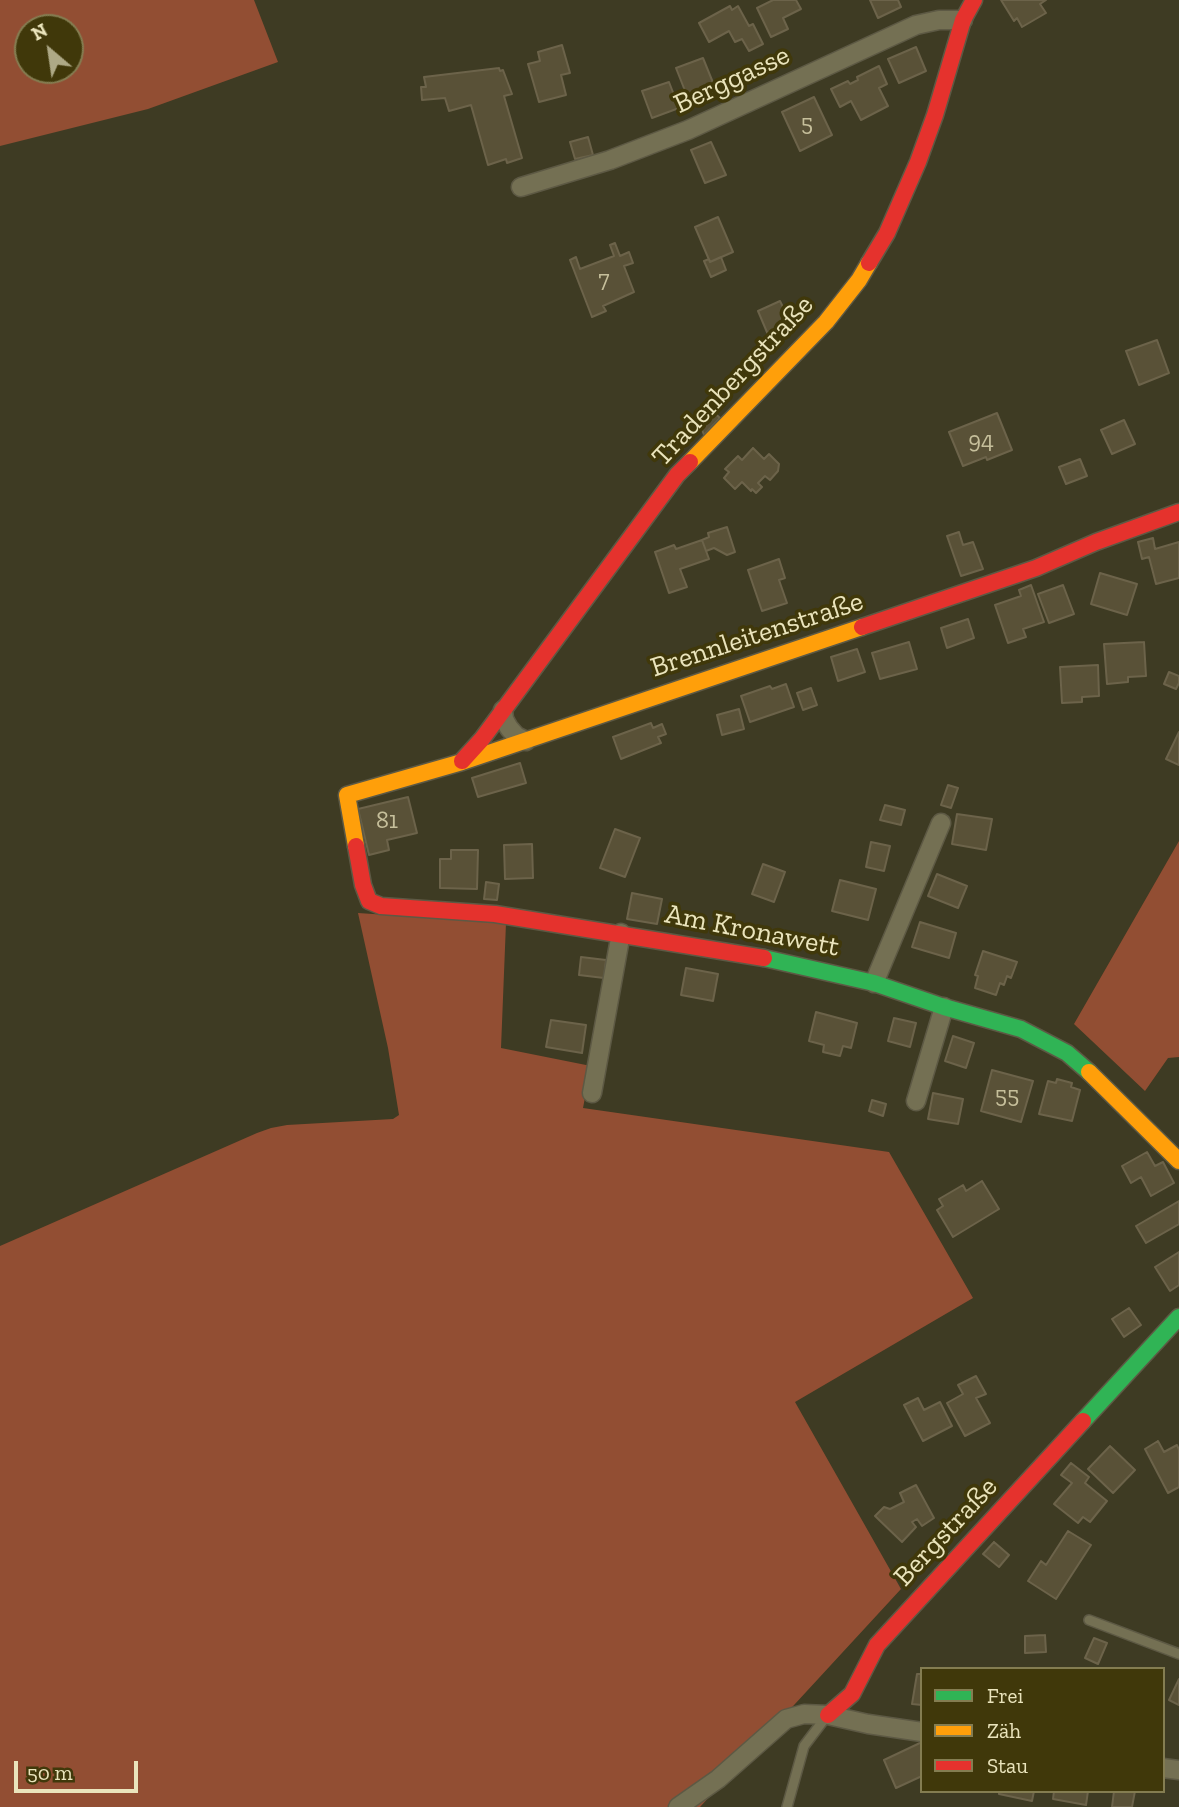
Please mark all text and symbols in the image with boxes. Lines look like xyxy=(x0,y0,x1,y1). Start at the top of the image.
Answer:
north arrow xyxy=(14,14,84,84)
text: N xyxy=(28,18,51,46)
street label: Berggasse xyxy=(669,39,795,121)
house number: 5 xyxy=(801,110,813,138)
house number: 7 xyxy=(598,266,610,294)
street label: Tradenbergstraße xyxy=(645,289,821,473)
house number: 94 xyxy=(968,427,994,455)
street label: Brennleitenstraße xyxy=(647,585,867,685)
house number: 81 xyxy=(376,807,398,835)
street label: Am Kronawett xyxy=(662,898,842,964)
house number: 55 xyxy=(995,1082,1019,1110)
street label: Bergstraße xyxy=(887,1471,1005,1593)
legend xyxy=(920,1667,1165,1793)
text: Frei xyxy=(987,1683,1023,1708)
text: Zäh xyxy=(987,1718,1021,1743)
scale bar xyxy=(18,1748,142,1792)
text: Stau xyxy=(987,1753,1028,1778)
text: 50 m xyxy=(27,1760,73,1785)

